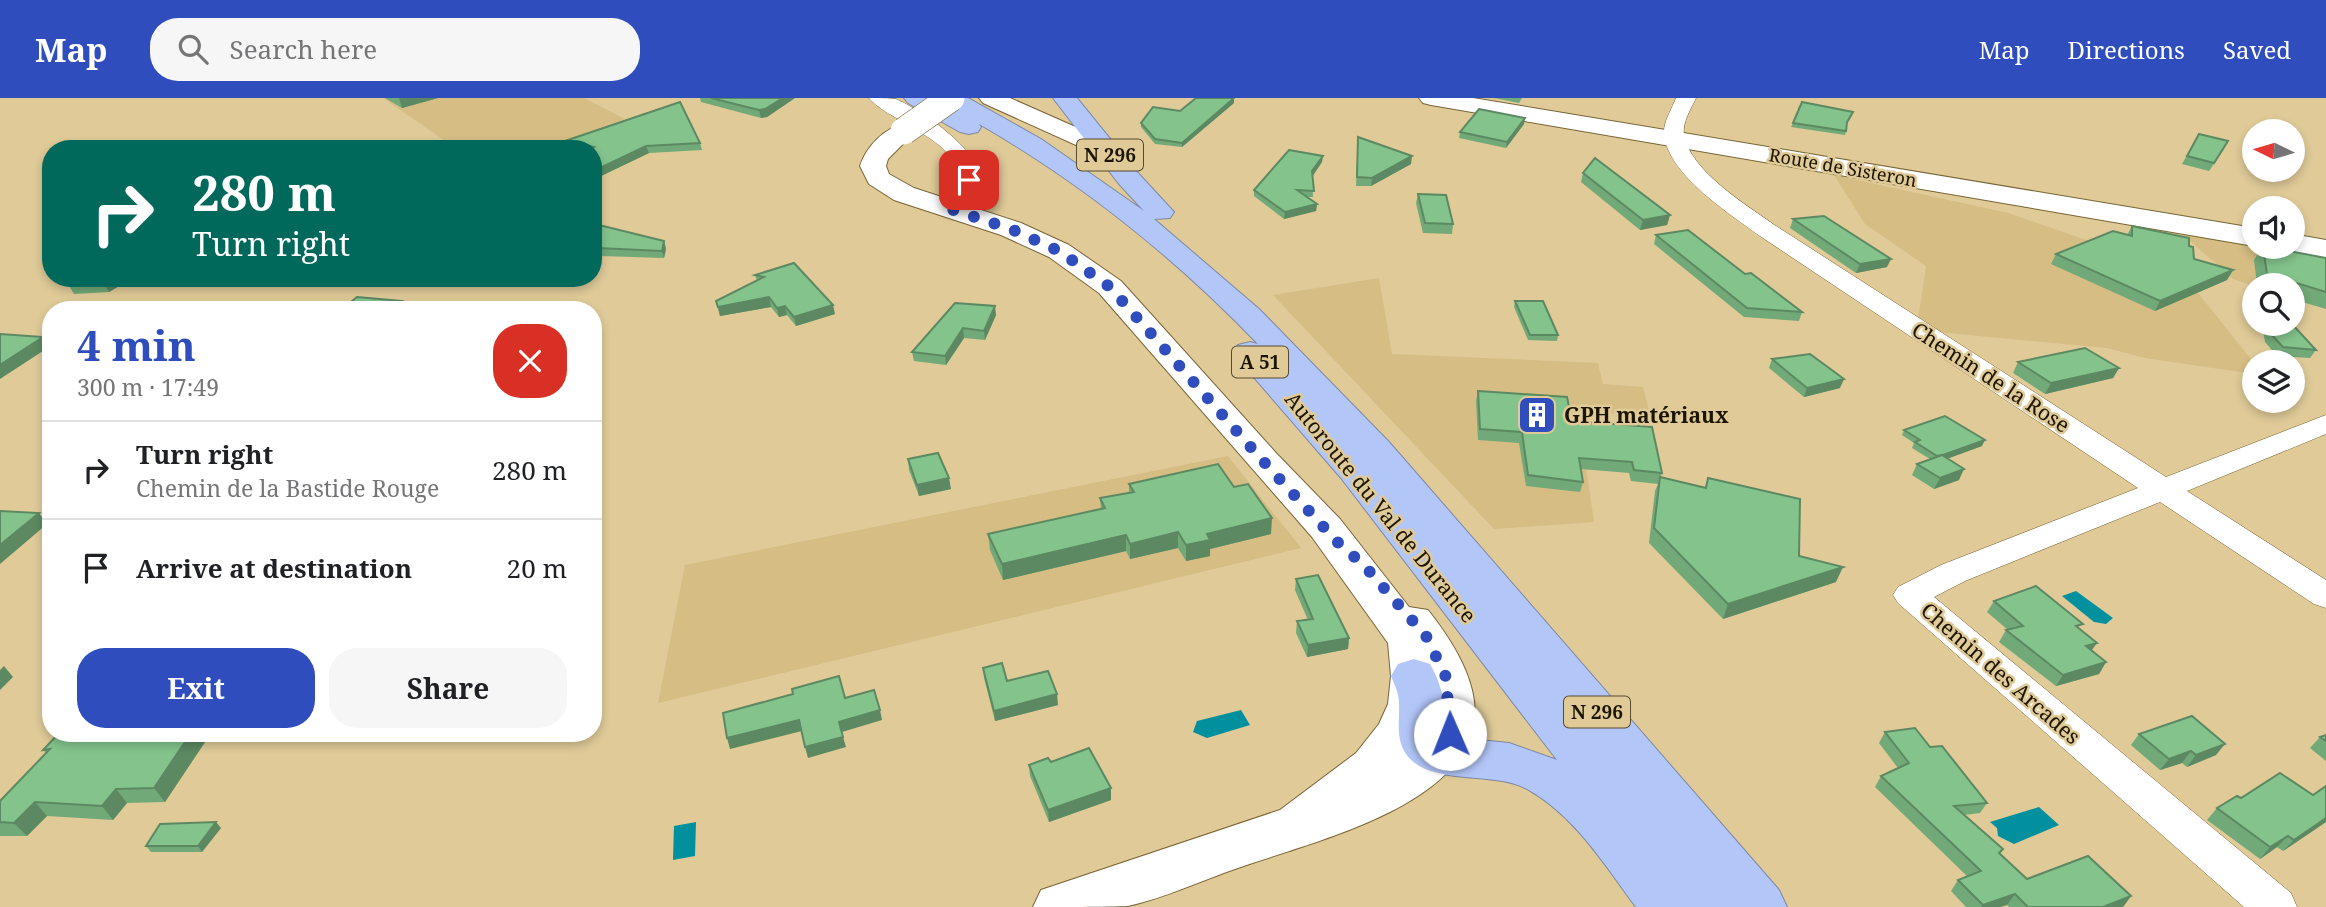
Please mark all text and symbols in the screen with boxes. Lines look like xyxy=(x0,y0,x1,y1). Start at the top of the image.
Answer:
search box xyxy=(150,18,640,81)
text: Map xyxy=(35,27,108,72)
icon: search xyxy=(174,30,212,68)
text: Search here xyxy=(230,31,377,67)
text: Map xyxy=(1979,33,2030,66)
text: Directions xyxy=(2068,33,2185,66)
text: Saved xyxy=(2223,33,2291,66)
north arrow xyxy=(2242,119,2305,182)
map controls xyxy=(2242,119,2305,413)
road number: N 296 xyxy=(1077,139,1143,170)
street label: Route de Sisteron xyxy=(1767,142,1919,192)
pin xyxy=(939,150,999,210)
text: 280 m xyxy=(192,159,336,225)
icon: arrive xyxy=(950,161,988,199)
icon: right xyxy=(77,168,168,259)
button: sound xyxy=(2242,196,2305,259)
text: Turn right xyxy=(192,222,350,265)
button: search xyxy=(2242,273,2305,336)
street label: Chemin de la Rose xyxy=(1907,315,2075,439)
text: 4 min xyxy=(77,316,196,373)
button: close xyxy=(493,324,567,398)
road number: A 51 xyxy=(1232,346,1288,378)
button: layers xyxy=(2242,350,2305,413)
text: 300 m · 17:49 xyxy=(77,371,219,403)
street label: Autoroute du Val de Durance xyxy=(1279,386,1483,628)
building icon: GPH matériaux xyxy=(1516,394,1558,436)
place label: GPH matériaux xyxy=(1564,401,1729,429)
text: Turn right xyxy=(136,436,273,472)
icon: right xyxy=(77,451,115,489)
text: 280 m xyxy=(492,452,567,488)
text: Chemin de la Bastide Rouge xyxy=(136,472,439,504)
icon: arrive xyxy=(77,549,115,587)
text: Arrive at destination xyxy=(136,550,412,586)
text: 20 m xyxy=(507,550,567,586)
street label: Chemin des Arcades xyxy=(1915,596,2087,750)
button: Exit xyxy=(77,648,315,728)
button: Share xyxy=(329,648,567,728)
road number: N 296 xyxy=(1564,696,1630,727)
position arrow xyxy=(1413,697,1487,771)

